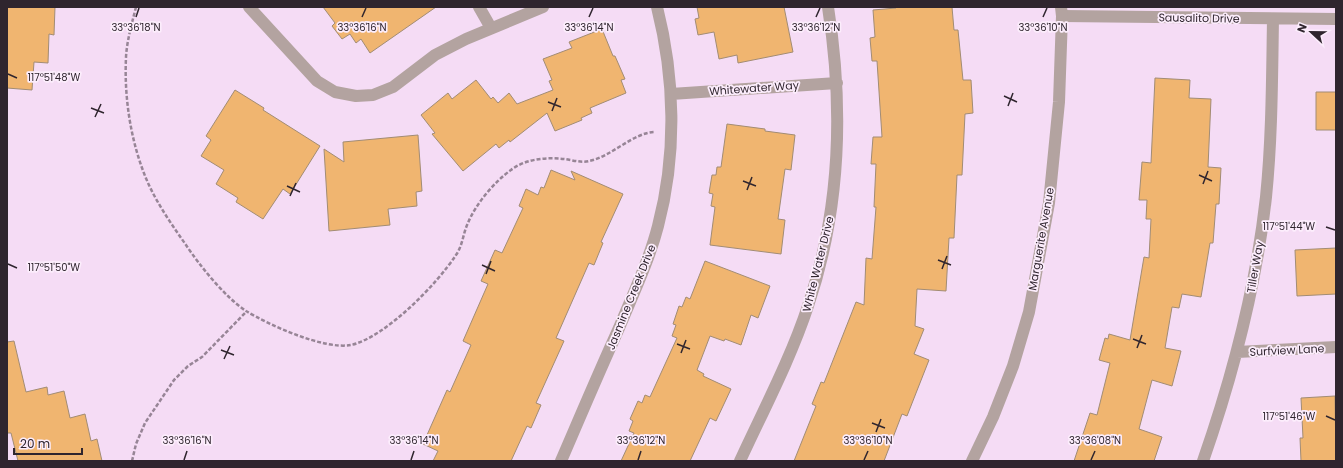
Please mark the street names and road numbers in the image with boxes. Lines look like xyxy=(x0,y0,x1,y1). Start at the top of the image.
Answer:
street label: Sausalito Drive xyxy=(1158,9,1240,27)
street label: Whitewater Way xyxy=(709,77,800,99)
street label: Marguerite Avenue xyxy=(1024,186,1058,292)
street label: White Water Drive xyxy=(798,214,838,313)
street label: Tiller Way xyxy=(1243,239,1268,294)
street label: Jasmine Creek Drive xyxy=(603,242,660,352)
street label: Surfview Lane xyxy=(1249,340,1325,360)

